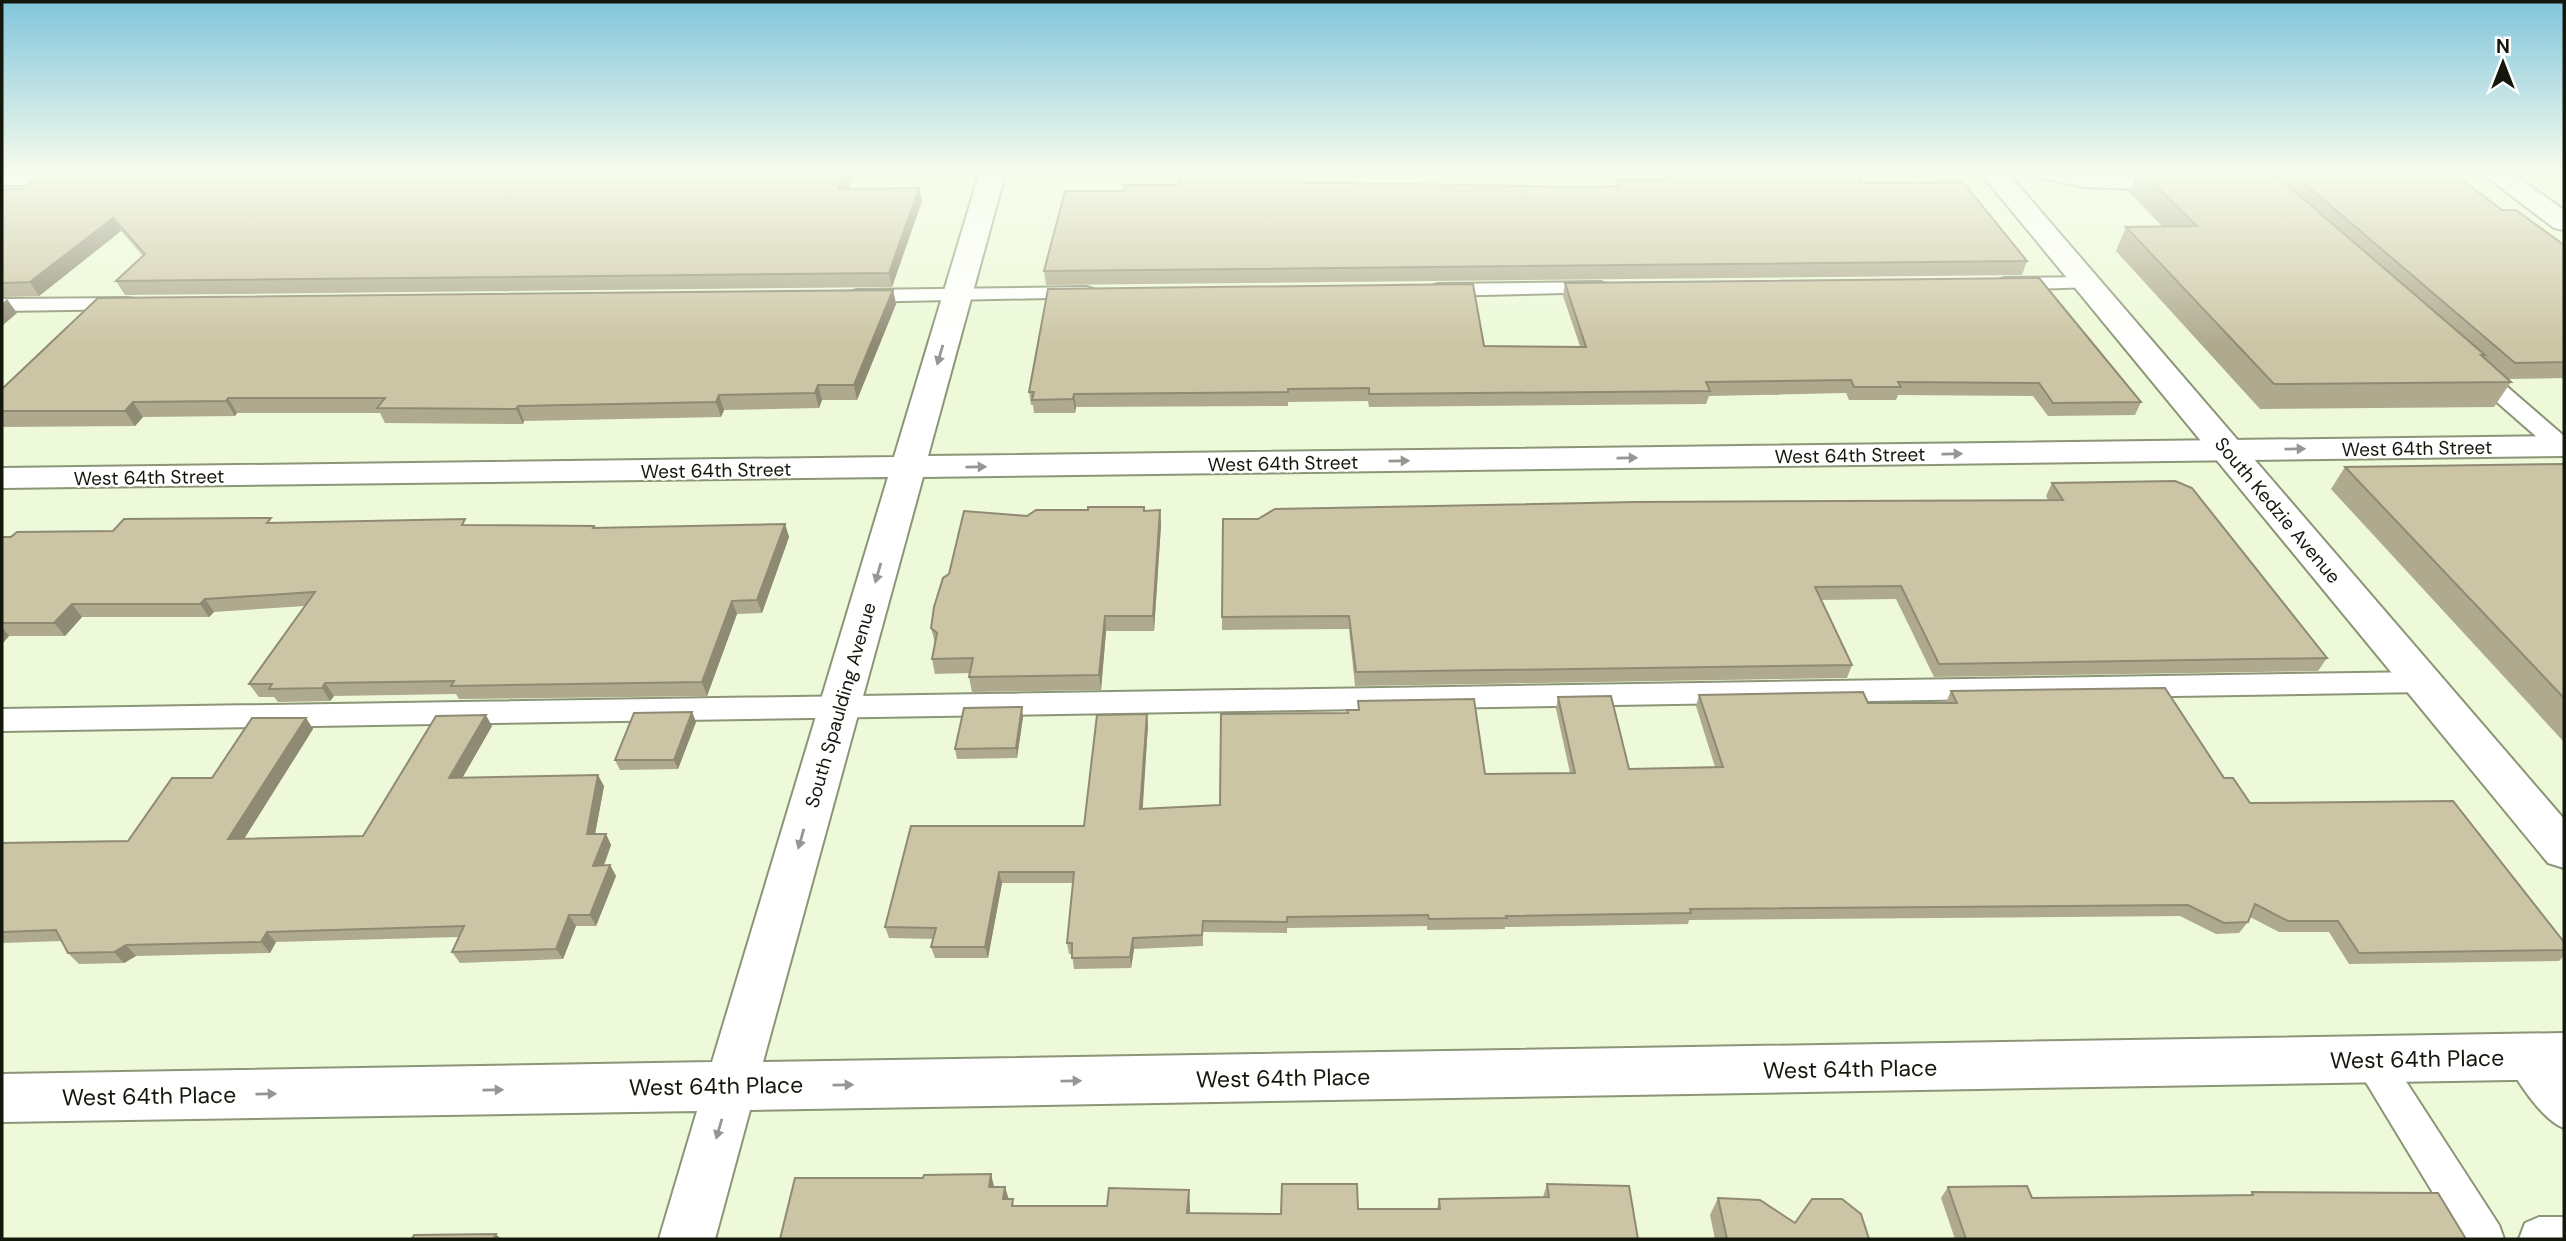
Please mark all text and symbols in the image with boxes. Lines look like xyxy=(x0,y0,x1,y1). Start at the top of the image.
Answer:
north arrow xyxy=(2468,28,2538,98)
text: N xyxy=(2496,34,2510,59)
one-way arrow xyxy=(935,344,945,365)
street label: South Kedzie Avenue xyxy=(2209,432,2346,589)
street label: West 64th Street xyxy=(2342,435,2493,462)
street label: West 64th Street xyxy=(1775,442,1926,469)
one-way arrow xyxy=(2284,443,2306,455)
one-way arrow xyxy=(1942,448,1964,460)
street label: West 64th Street xyxy=(1208,450,1359,477)
one-way arrow xyxy=(1616,453,1638,464)
one-way arrow xyxy=(1389,456,1411,467)
street label: West 64th Street xyxy=(641,457,792,484)
one-way arrow xyxy=(965,461,987,473)
street label: West 64th Street xyxy=(74,464,225,491)
one-way arrow xyxy=(872,563,882,584)
street label: South Spaulding Avenue xyxy=(799,600,882,811)
one-way arrow xyxy=(796,829,806,850)
street label: West 64th Place xyxy=(2330,1042,2504,1076)
street label: West 64th Place xyxy=(1763,1052,1937,1086)
street label: West 64th Place xyxy=(1196,1061,1370,1095)
street label: West 64th Place xyxy=(629,1069,803,1103)
one-way arrow xyxy=(1060,1075,1082,1087)
street label: West 64th Place xyxy=(62,1079,236,1113)
one-way arrow xyxy=(833,1079,855,1090)
one-way arrow xyxy=(483,1084,505,1095)
one-way arrow xyxy=(255,1088,277,1099)
one-way arrow xyxy=(713,1118,723,1139)

